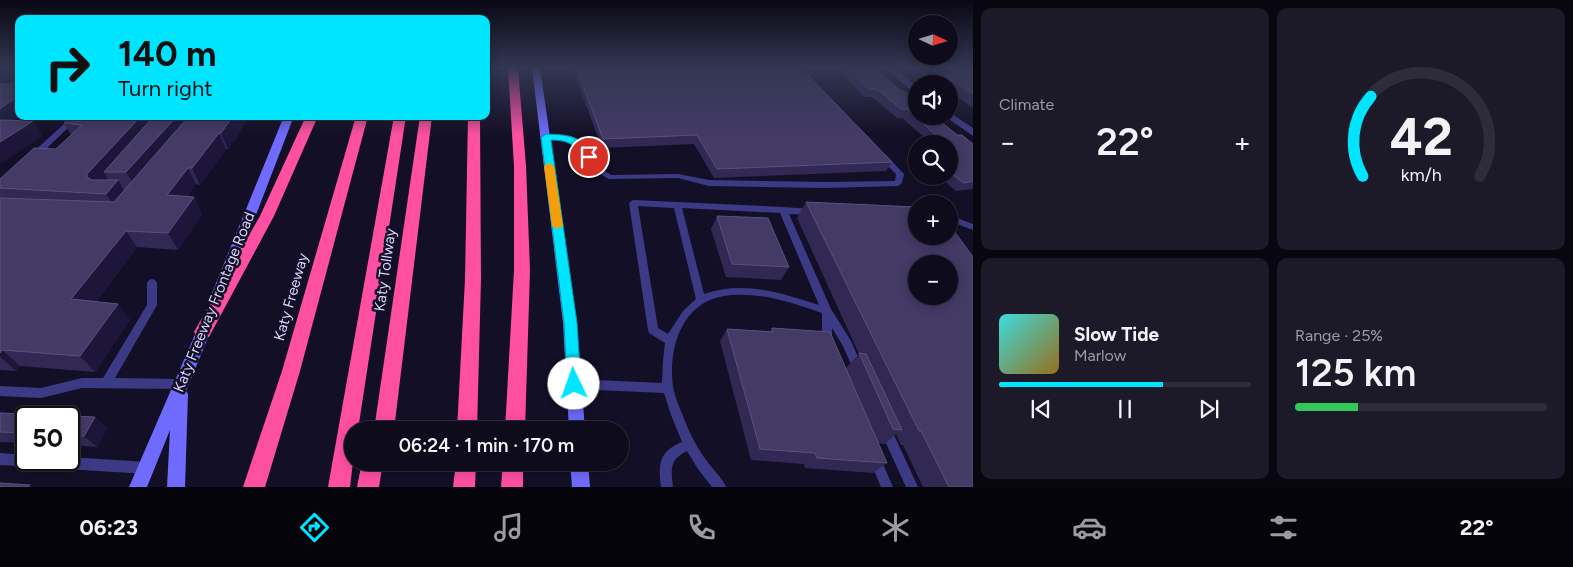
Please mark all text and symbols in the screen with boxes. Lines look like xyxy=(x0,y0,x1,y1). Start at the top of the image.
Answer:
north arrow xyxy=(908,15,958,65)
map controls xyxy=(908,15,958,305)
text: 140 m xyxy=(118,33,216,75)
icon: right xyxy=(35,35,100,100)
text: Turn right xyxy=(118,75,213,102)
button: sound xyxy=(908,75,958,125)
text: Climate xyxy=(999,95,1054,114)
text: 42 xyxy=(1389,106,1453,168)
text: 22° xyxy=(1096,119,1154,165)
text: − xyxy=(999,125,1016,159)
text: + xyxy=(1234,125,1251,159)
button: search xyxy=(908,135,958,185)
pin xyxy=(568,136,610,178)
icon: arrive xyxy=(575,143,603,171)
text: km/h xyxy=(1401,164,1441,185)
button: + xyxy=(908,195,958,245)
street label: Katy Freeway Frontage Road xyxy=(170,209,258,395)
street label: Katy Tollway xyxy=(370,227,400,313)
street label: Katy Freeway xyxy=(270,251,312,343)
button: − xyxy=(908,255,958,305)
text: Slow Tide xyxy=(1074,323,1159,346)
text: Range · 25% xyxy=(1295,326,1383,345)
text: Marlow xyxy=(1074,346,1126,365)
text: 125 km xyxy=(1295,350,1416,396)
position arrow xyxy=(547,357,599,409)
icon: previous xyxy=(1027,395,1055,423)
icon: pause xyxy=(1111,395,1139,423)
icon: next xyxy=(1195,395,1223,423)
speed limit sign: 50 xyxy=(15,406,80,471)
text: 06:24 · 1 min · 170 m xyxy=(399,434,574,457)
icon: directions xyxy=(297,510,332,545)
icon: music xyxy=(491,510,526,545)
icon: phone xyxy=(684,510,719,545)
icon: climate xyxy=(878,510,913,545)
icon: car xyxy=(1072,510,1107,545)
icon: filters xyxy=(1266,510,1301,545)
text: 06:23 xyxy=(79,514,138,541)
text: 22° xyxy=(1460,514,1494,541)

